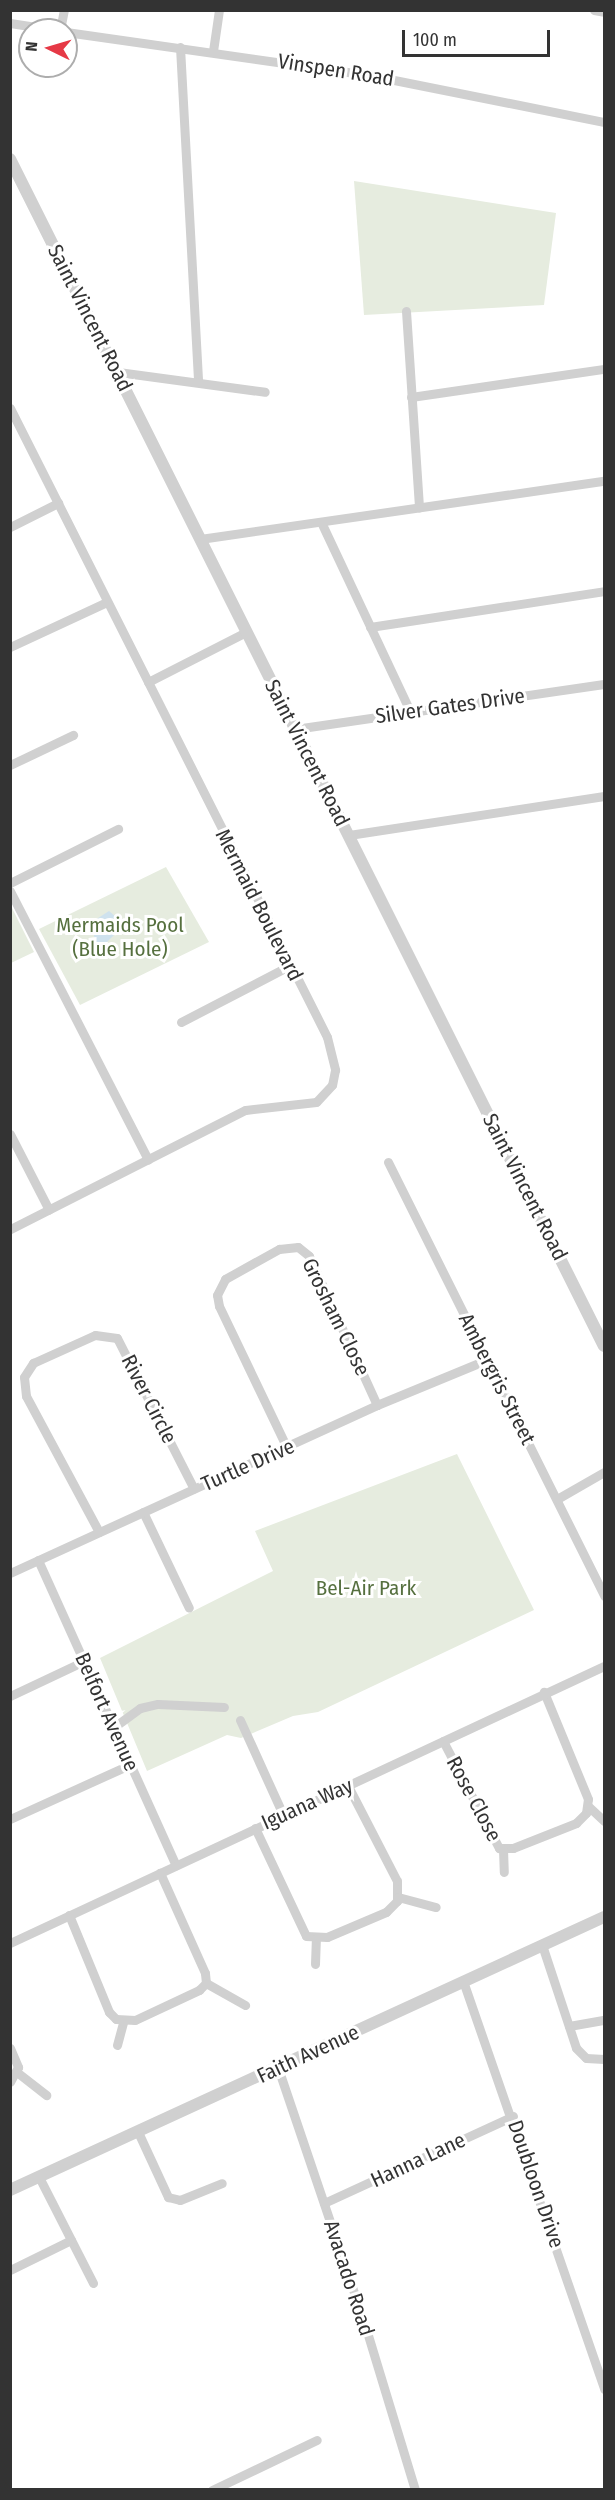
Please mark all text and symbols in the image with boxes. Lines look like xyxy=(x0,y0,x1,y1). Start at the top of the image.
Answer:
north arrow xyxy=(18,18,78,78)
scale bar xyxy=(405,18,554,56)
text: 100 m xyxy=(413,29,457,51)
text: N xyxy=(22,41,41,52)
street label: Vinspen Road xyxy=(276,48,396,92)
street label: Saint Vincent Road xyxy=(42,240,138,396)
street label: Saint Vincent Road xyxy=(259,675,355,831)
street label: Silver Gates Drive xyxy=(374,683,526,729)
street label: Mermaid Boulevard xyxy=(210,825,308,985)
park label: Mermaids Pool (Blue Hole) xyxy=(56,912,184,962)
street label: Saint Vincent Road xyxy=(477,1109,573,1265)
street label: Grosham Close xyxy=(297,1254,375,1380)
street label: Ambergris Street xyxy=(453,1309,541,1449)
street label: River Circle xyxy=(116,1350,182,1448)
street label: Turtle Drive xyxy=(198,1433,298,1497)
park label: Bel-Air Park xyxy=(316,1575,416,1601)
street label: Belfort Avenue xyxy=(70,1649,144,1775)
street label: Rose Close xyxy=(441,1752,507,1846)
street label: Iguana Way xyxy=(257,1773,357,1835)
street label: Faith Avenue xyxy=(253,2019,363,2089)
street label: Doubloon Drive xyxy=(502,2117,570,2251)
street label: Hanna Lane xyxy=(367,2127,469,2193)
street label: Avacado Road xyxy=(318,2217,380,2339)

